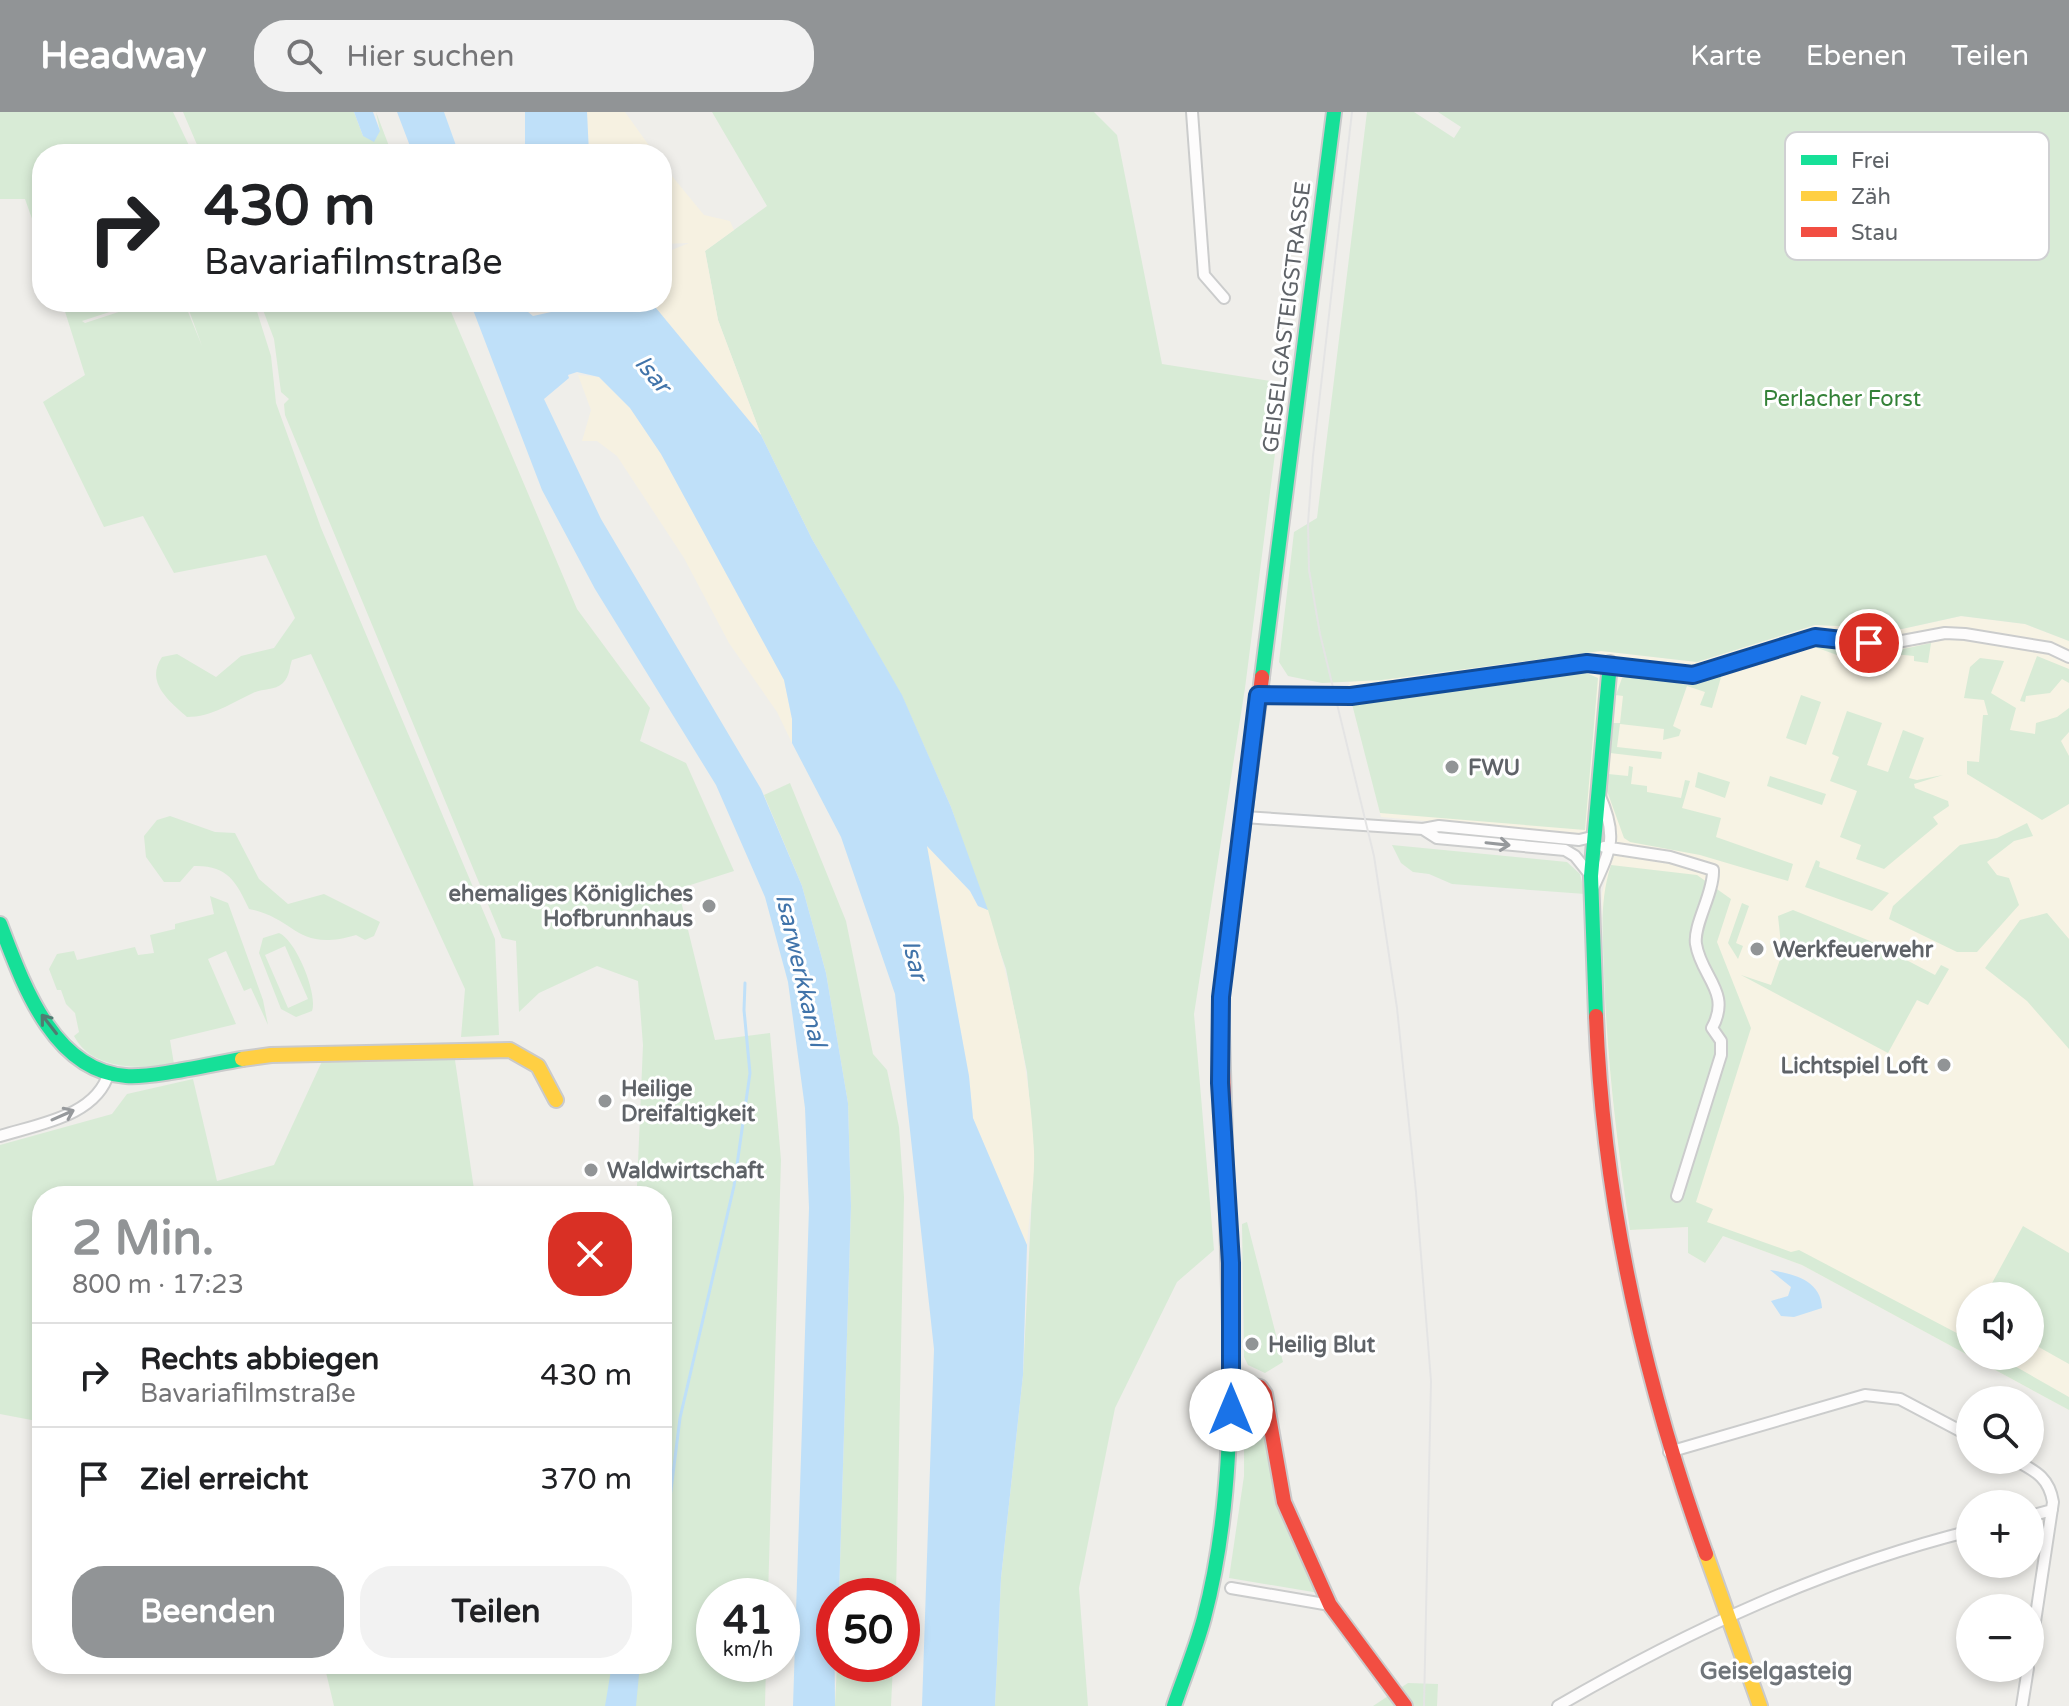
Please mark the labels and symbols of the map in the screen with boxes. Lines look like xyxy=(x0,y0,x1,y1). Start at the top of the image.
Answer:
legend xyxy=(1785,132,2049,260)
text: Frei xyxy=(1851,148,1890,174)
street label: GEISELGASTEIGSTRASSE xyxy=(1257,180,1317,454)
text: Zäh xyxy=(1851,184,1891,210)
text: Stau xyxy=(1851,220,1898,246)
water label: Isar xyxy=(628,349,679,401)
park label: Perlacher Forst xyxy=(1763,386,1921,412)
pin xyxy=(1835,609,1903,677)
place label: FWU xyxy=(1468,755,1520,781)
marker: FWU xyxy=(1443,758,1461,776)
one-way arrow xyxy=(1484,836,1511,851)
place label: ehemaliges Königliches Hofbrunnhaus xyxy=(449,881,693,932)
water label: Isarwerkkanal xyxy=(769,891,833,1052)
marker: ehemaliges Königliches Hofbrunnhaus xyxy=(700,897,718,915)
water label: Isar xyxy=(896,937,934,986)
place label: Werkfeuerwehr xyxy=(1773,937,1934,963)
marker: Werkfeuerwehr xyxy=(1748,940,1766,958)
one-way arrow xyxy=(40,1015,58,1035)
place label: Lichtspiel Loft xyxy=(1780,1053,1929,1079)
marker: Lichtspiel Loft xyxy=(1935,1056,1953,1074)
place label: Heilige Dreifaltigkeit xyxy=(621,1076,756,1127)
marker: Heilige Dreifaltigkeit xyxy=(596,1092,614,1110)
one-way arrow xyxy=(51,1106,75,1121)
place label: Waldwirtschaft xyxy=(607,1158,765,1184)
marker: Waldwirtschaft xyxy=(582,1161,600,1179)
place label: Heilig Blut xyxy=(1268,1332,1376,1358)
marker: Heilig Blut xyxy=(1243,1335,1261,1353)
position arrow xyxy=(1189,1368,1273,1452)
speed limit sign: 50 xyxy=(816,1578,920,1682)
district label: Geiselgasteig xyxy=(1700,1657,1852,1686)

